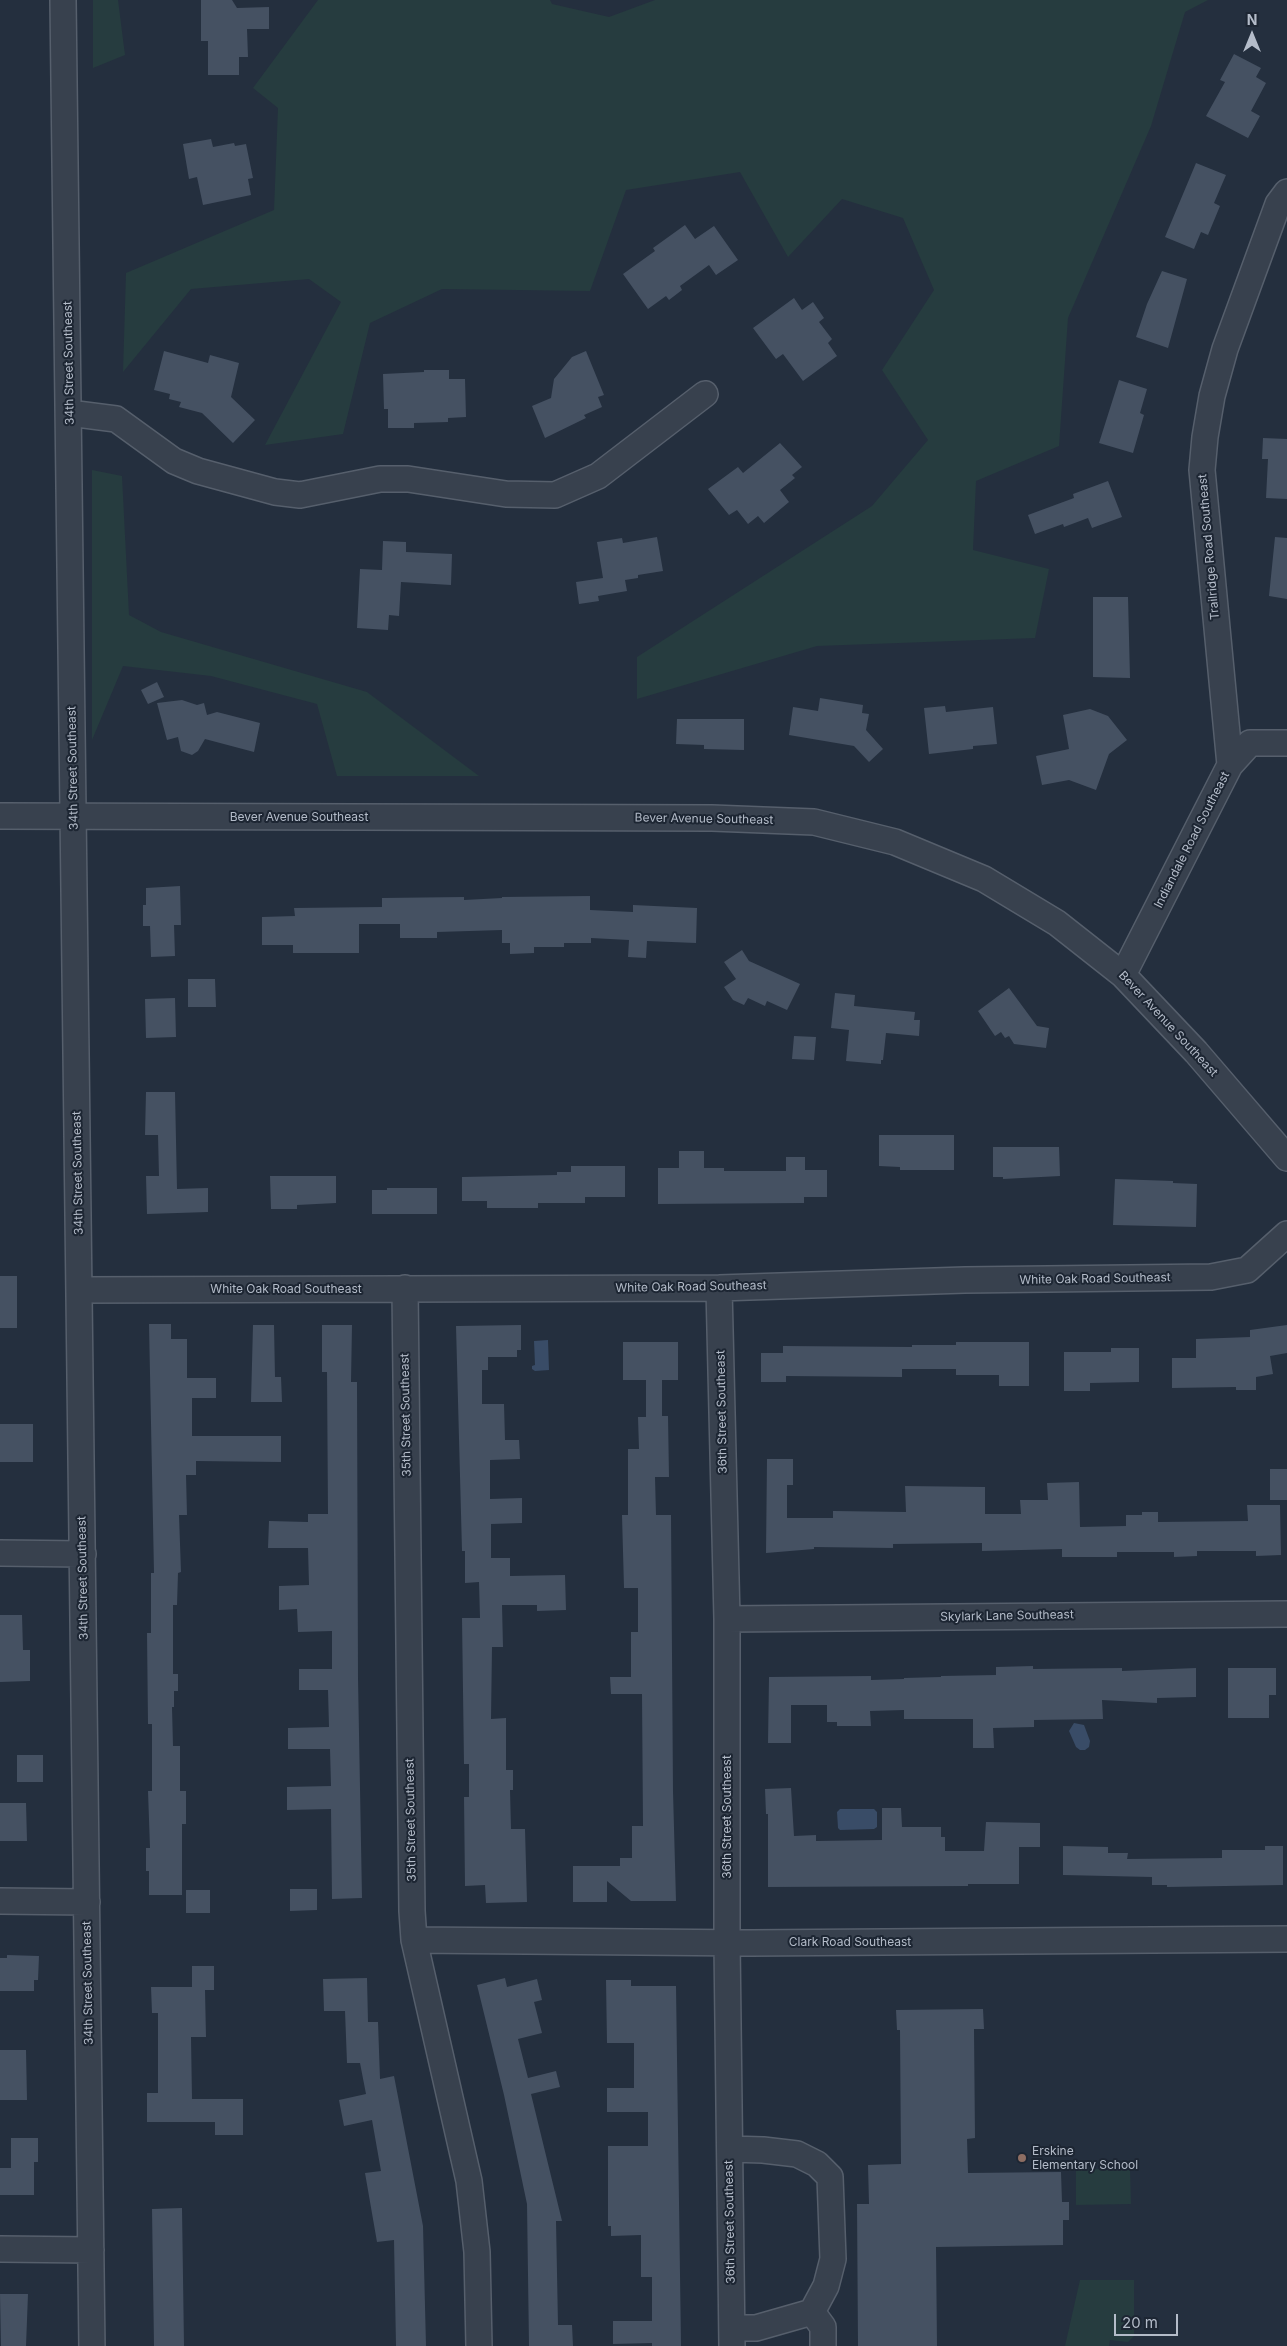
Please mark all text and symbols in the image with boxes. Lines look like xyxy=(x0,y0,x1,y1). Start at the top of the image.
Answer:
north arrow xyxy=(1227,10,1277,60)
text: N xyxy=(1247,11,1257,28)
street label: 34th Street Southeast xyxy=(61,301,77,425)
street label: Trailridge Road Southeast xyxy=(1195,474,1223,620)
street label: 34th Street Southeast xyxy=(65,706,81,830)
street label: Indiandale Road Southeast xyxy=(1151,769,1233,911)
street label: Bever Avenue Southeast xyxy=(230,810,368,824)
street label: Bever Avenue Southeast xyxy=(635,811,773,827)
street label: Bever Avenue Southeast xyxy=(1115,968,1221,1080)
street label: 34th Street Southeast xyxy=(70,1111,86,1235)
street label: White Oak Road Southeast xyxy=(1019,1270,1171,1288)
street label: White Oak Road Southeast xyxy=(615,1278,767,1296)
street label: White Oak Road Southeast xyxy=(210,1282,362,1296)
street label: 36th Street Southeast xyxy=(714,1350,730,1474)
street label: 35th Street Southeast xyxy=(398,1353,414,1477)
street label: 34th Street Southeast xyxy=(75,1516,91,1640)
street label: Skylark Lane Southeast xyxy=(940,1608,1074,1624)
street label: 36th Street Southeast xyxy=(720,1755,734,1879)
street label: 35th Street Southeast xyxy=(403,1758,419,1882)
street label: 34th Street Southeast xyxy=(80,1921,96,2045)
street label: Clark Road Southeast xyxy=(789,1935,911,1949)
place label: Erskine Elementary School xyxy=(1032,2144,1138,2172)
marker: Erskine Elementary School xyxy=(1016,2152,1028,2164)
street label: 36th Street Southeast xyxy=(722,2160,738,2284)
scale bar xyxy=(1117,2304,1181,2336)
text: 20 m xyxy=(1122,2313,1158,2332)

